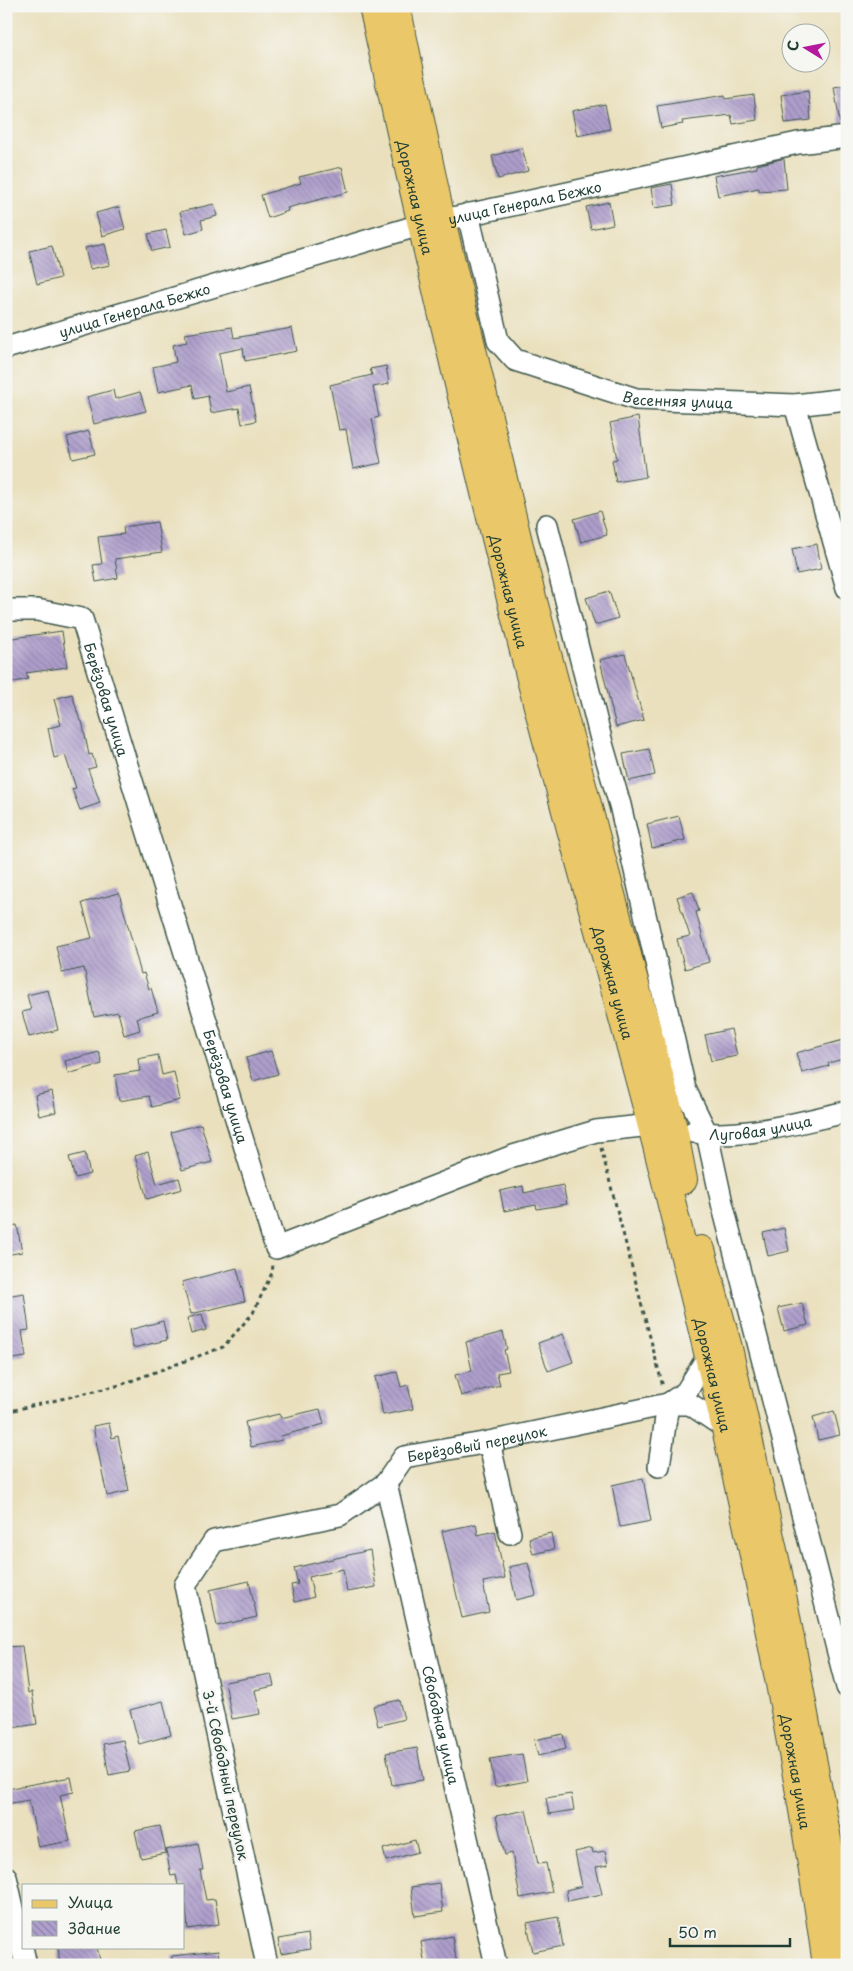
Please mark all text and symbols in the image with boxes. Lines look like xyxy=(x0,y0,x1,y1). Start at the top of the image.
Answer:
north arrow xyxy=(780,22,830,72)
text: С xyxy=(781,39,804,53)
street label: Дорожная улица xyxy=(392,137,439,257)
street label: улица Генерала Бежко xyxy=(446,175,604,229)
street label: улица Генерала Бежко xyxy=(56,277,213,342)
street label: Весенняя улица xyxy=(620,385,733,413)
street label: Дорожная улица xyxy=(485,531,533,651)
street label: Берёзовая улица xyxy=(79,640,134,759)
street label: Дорожная улица xyxy=(588,923,639,1042)
street label: Берёзовая улица xyxy=(199,1027,254,1146)
street label: Луговая улица xyxy=(709,1110,814,1145)
street label: Дорожная улица xyxy=(690,1315,737,1434)
street label: Берёзовый переулок xyxy=(406,1419,549,1467)
street label: Свободная улица xyxy=(417,1663,465,1786)
street label: 3-й Свободный переулок xyxy=(198,1688,254,1863)
street label: Дорожная улица xyxy=(775,1711,817,1831)
legend xyxy=(22,1884,185,1948)
text: Улица xyxy=(68,1890,113,1913)
text: Здание xyxy=(68,1916,121,1939)
scale bar xyxy=(670,1916,790,1948)
text: 50 m xyxy=(678,1920,717,1943)

